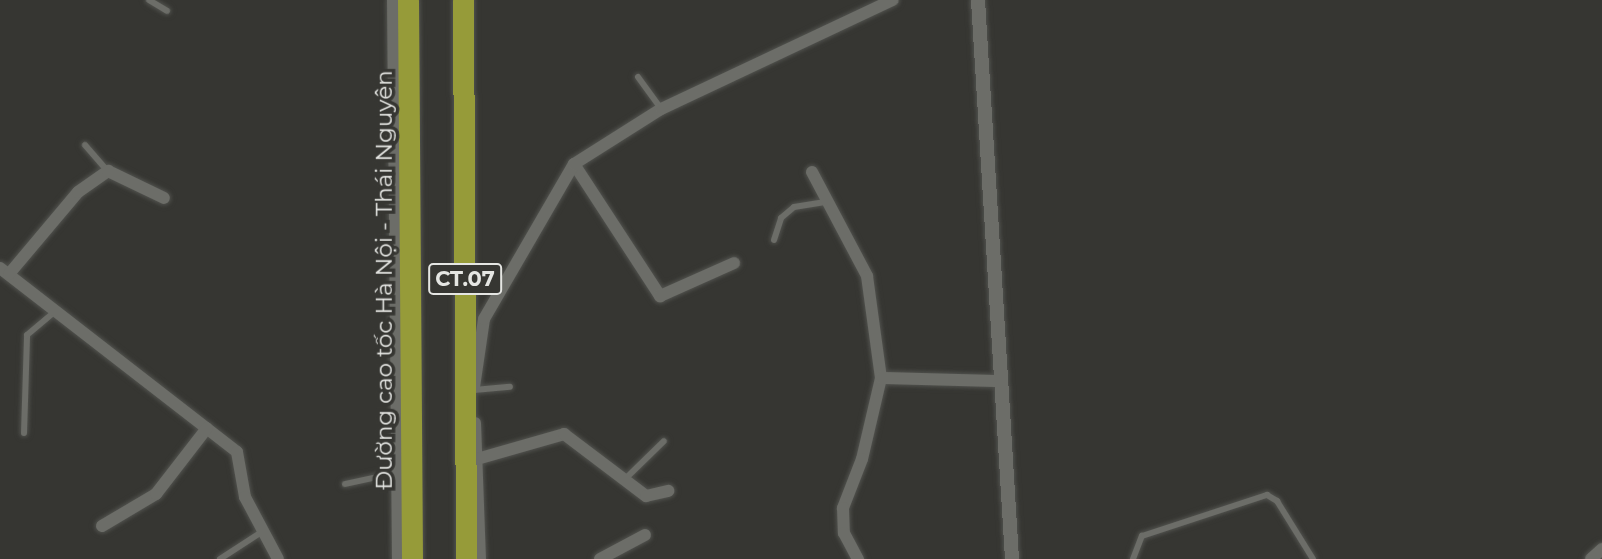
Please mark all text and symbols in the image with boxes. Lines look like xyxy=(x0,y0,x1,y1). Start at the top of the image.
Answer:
street label: Đường cao tốc Hà Nội - Thái Nguyên xyxy=(370,70,398,490)
road number: CT.07 xyxy=(426,262,504,296)

